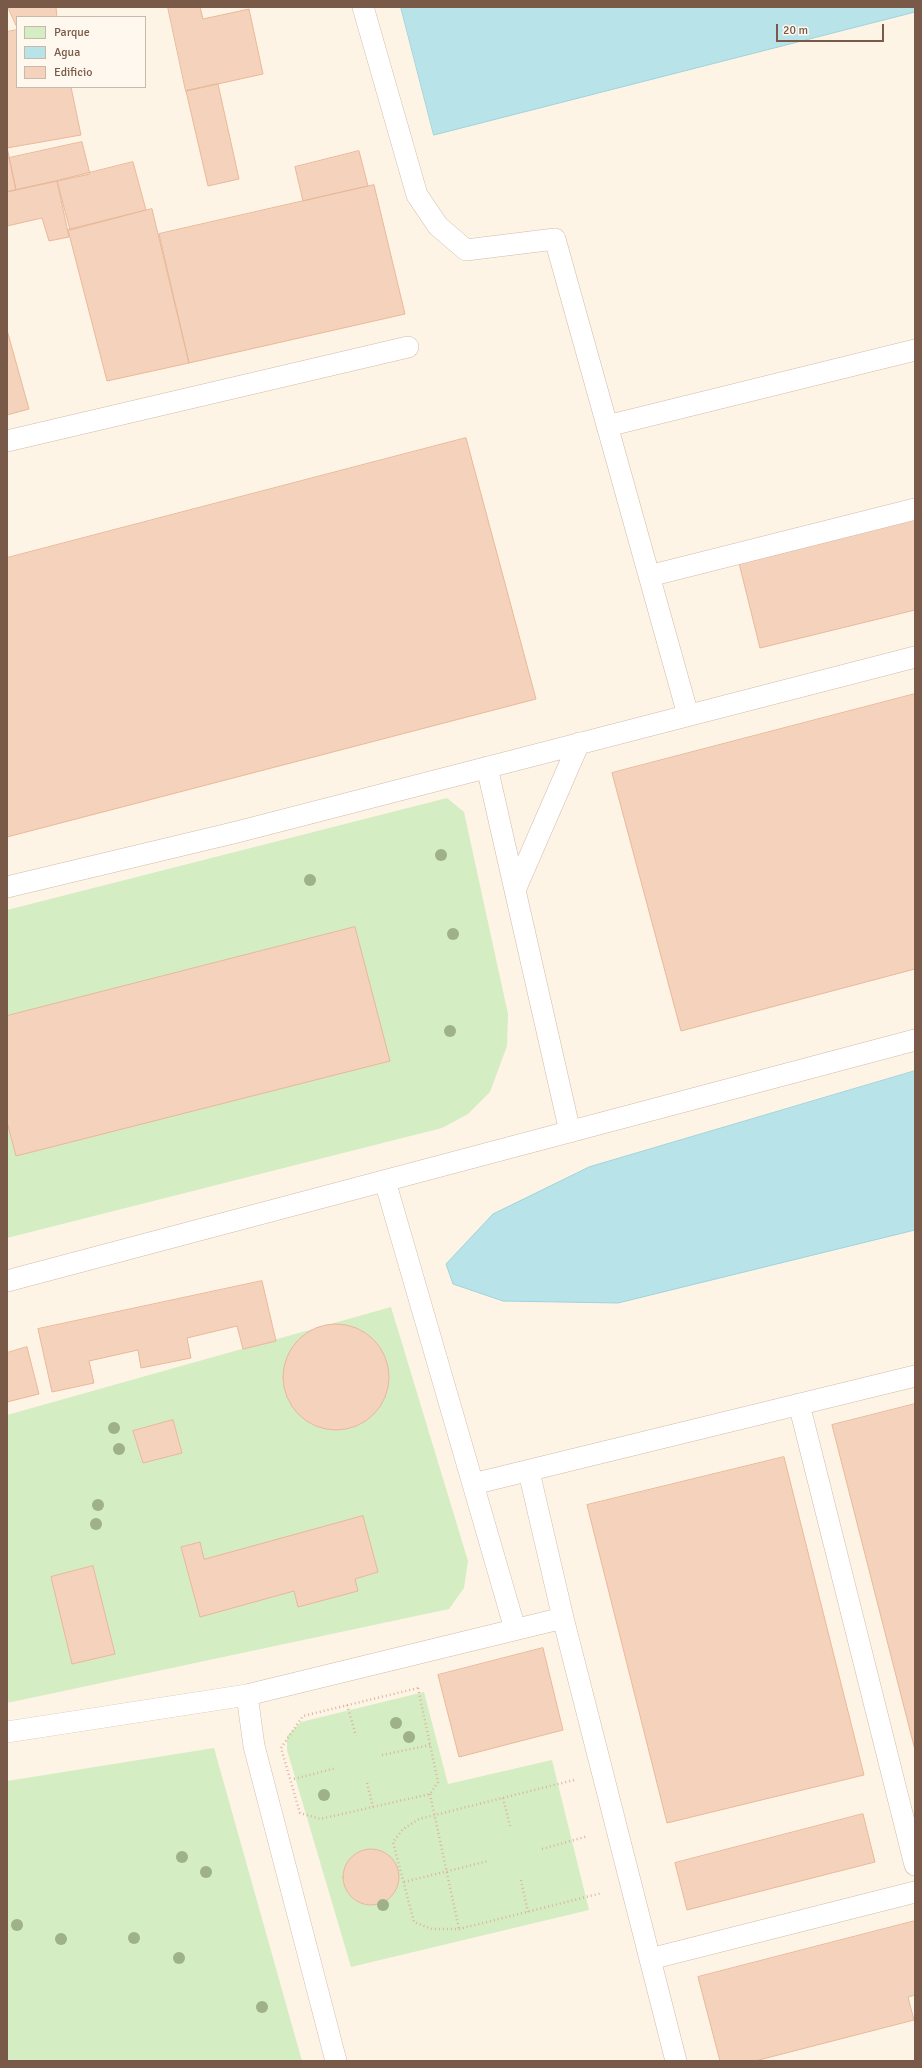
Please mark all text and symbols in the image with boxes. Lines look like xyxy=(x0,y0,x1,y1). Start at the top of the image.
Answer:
legend xyxy=(16,16,146,88)
scale bar xyxy=(778,16,886,42)
text: 20 m xyxy=(783,23,808,38)
text: Parque xyxy=(54,25,90,40)
text: Agua xyxy=(54,45,80,60)
text: Edificio xyxy=(54,65,92,80)

